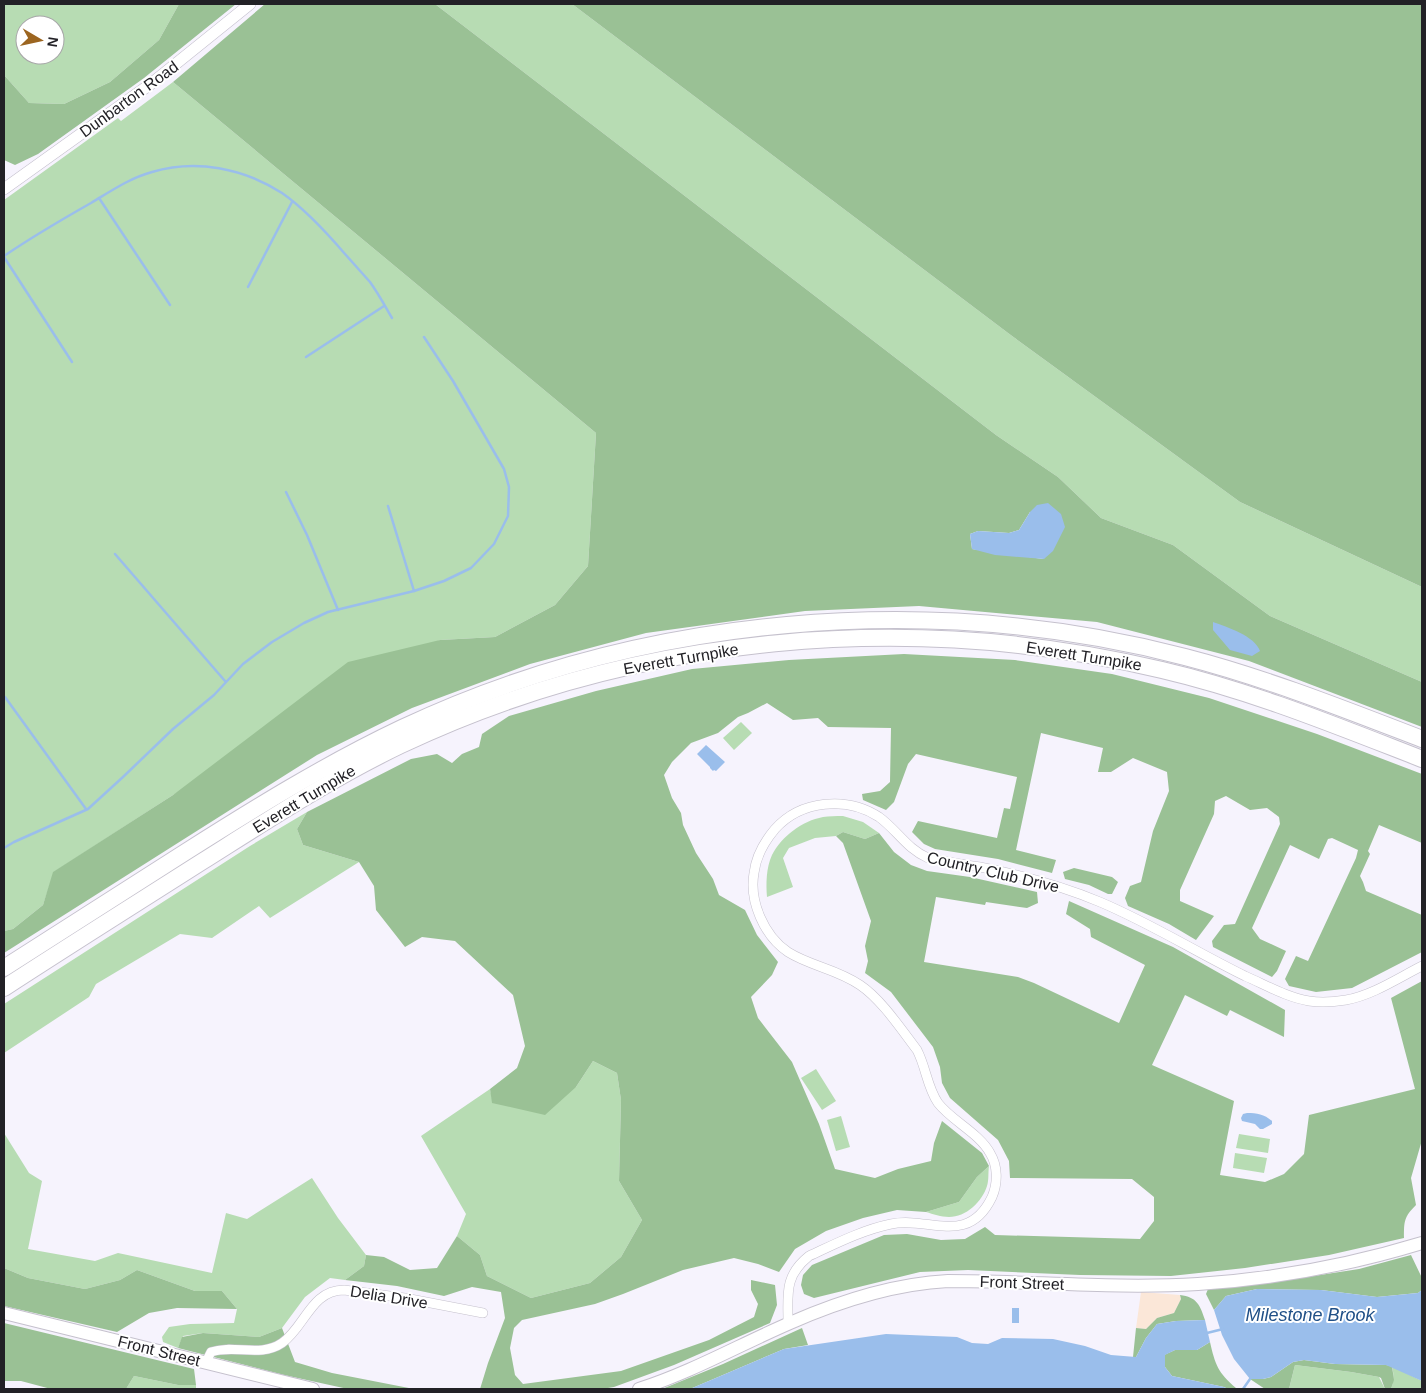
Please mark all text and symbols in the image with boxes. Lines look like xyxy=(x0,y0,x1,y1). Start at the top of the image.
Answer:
north arrow xyxy=(15,15,65,65)
text: N xyxy=(44,36,62,48)
street label: Dunbarton Road xyxy=(77,58,181,140)
street label: Everett Turnpike xyxy=(1025,638,1143,674)
street label: Everett Turnpike xyxy=(622,640,740,677)
street label: Everett Turnpike xyxy=(250,762,358,836)
street label: Country Club Drive xyxy=(925,849,1061,896)
street label: Front Street xyxy=(979,1273,1065,1293)
street label: Delia Drive xyxy=(349,1282,429,1312)
water label: Milestone Brook xyxy=(1245,1305,1376,1325)
street label: Front Street xyxy=(116,1333,203,1370)

